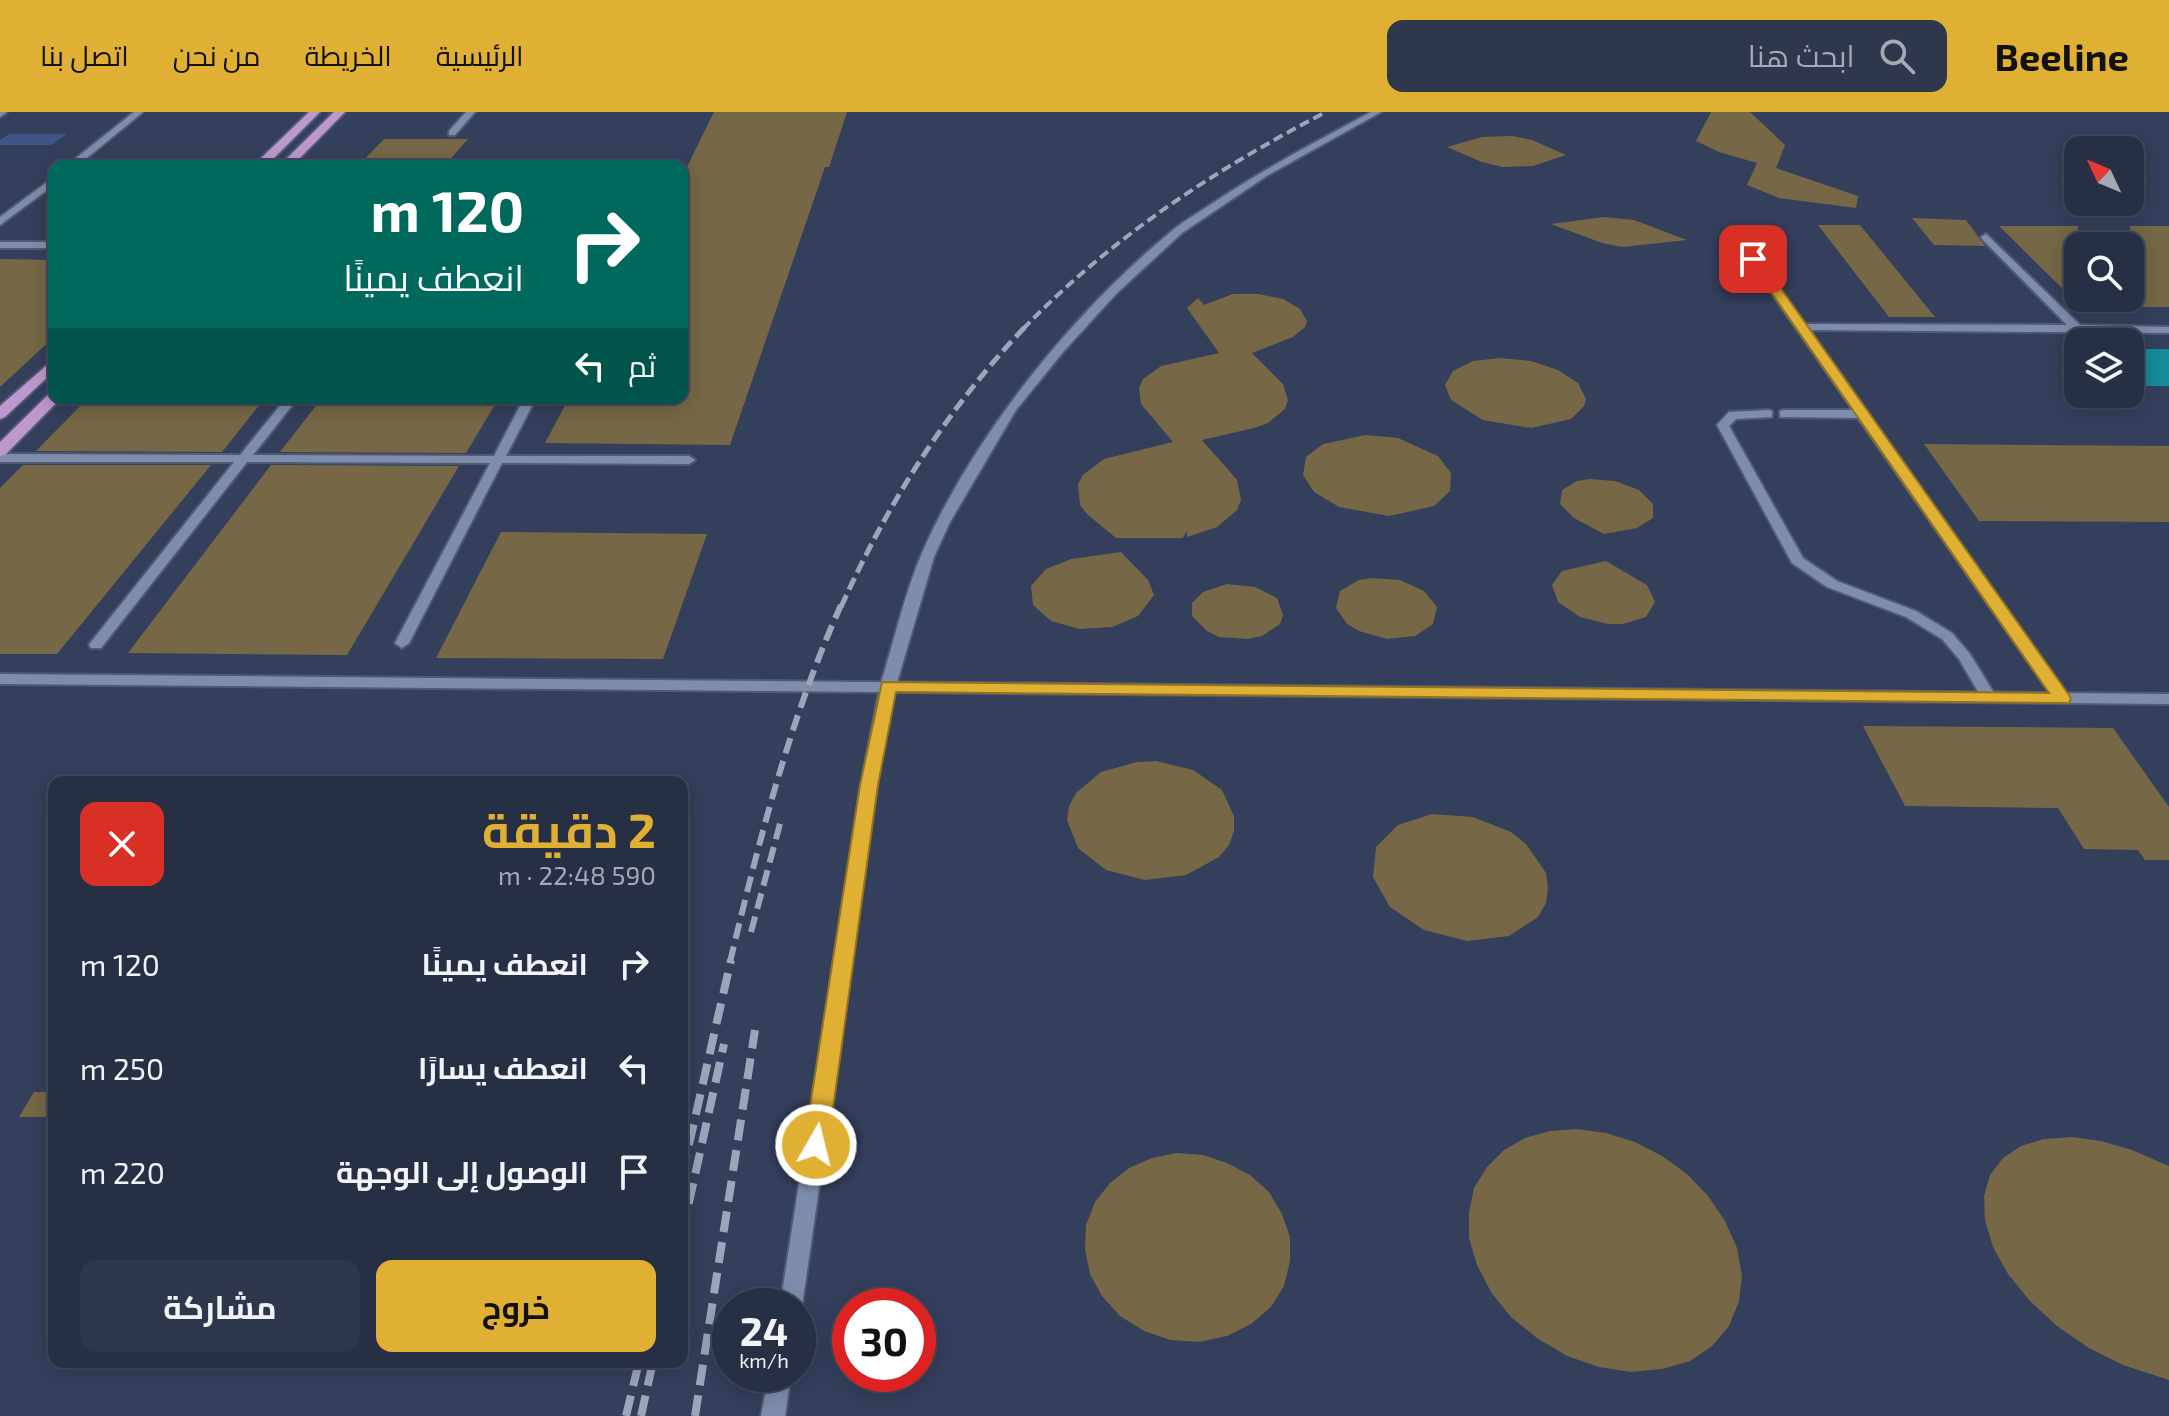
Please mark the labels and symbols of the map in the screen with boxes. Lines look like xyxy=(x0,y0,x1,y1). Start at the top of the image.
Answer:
north arrow xyxy=(2064,136,2144,216)
pin xyxy=(1719,225,1787,293)
position arrow xyxy=(774,1103,858,1187)
speed limit sign: 30 xyxy=(832,1288,936,1392)

